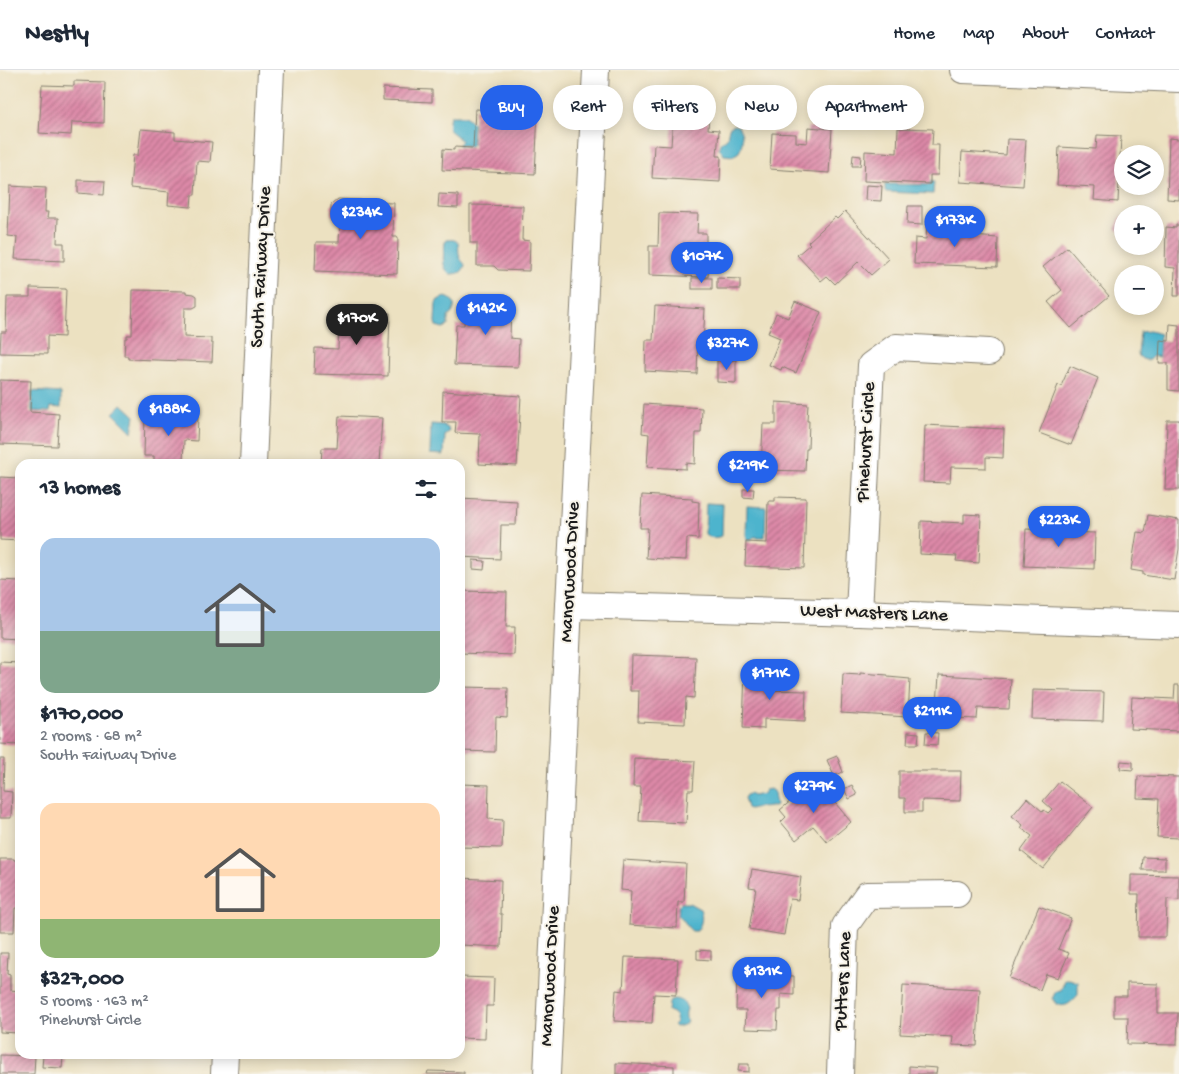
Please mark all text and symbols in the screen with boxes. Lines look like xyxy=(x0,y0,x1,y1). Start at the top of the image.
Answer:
text: Nestly xyxy=(25,20,89,49)
text: Home xyxy=(893,24,935,45)
text: Map xyxy=(963,24,994,45)
text: About xyxy=(1022,24,1068,45)
text: Contact xyxy=(1096,24,1154,45)
chip: Buy xyxy=(480,85,543,130)
chip: Rent xyxy=(553,85,623,130)
chip: Filters xyxy=(633,85,716,130)
chip: New xyxy=(726,85,797,130)
chip: Apartment xyxy=(807,85,924,130)
map controls xyxy=(1114,145,1164,315)
button: layers xyxy=(1114,145,1164,195)
street label: South Fairway Drive xyxy=(246,185,278,348)
pin: $234K xyxy=(326,198,396,240)
text: $234K xyxy=(341,204,381,223)
button: + xyxy=(1114,205,1164,255)
pin: $173K xyxy=(920,206,990,248)
text: $173K xyxy=(935,212,975,231)
pin: $107K xyxy=(667,242,737,284)
text: $107K xyxy=(682,248,722,267)
button: − xyxy=(1114,265,1164,315)
pin: $142K xyxy=(451,294,521,336)
text: $142K xyxy=(467,300,505,319)
pin: $170K xyxy=(322,304,392,346)
text: $170K xyxy=(337,310,377,329)
pin: $327K xyxy=(692,328,762,371)
text: $327K xyxy=(707,335,747,354)
street label: Pinehurst Circle xyxy=(852,381,882,504)
pin: $188K xyxy=(134,394,204,437)
text: $188K xyxy=(149,401,189,420)
pin: $219K xyxy=(713,450,783,493)
text: $219K xyxy=(729,457,767,476)
icon: filters xyxy=(412,475,440,503)
text: 13 homes xyxy=(40,477,120,502)
street label: Manorwood Drive xyxy=(556,501,586,643)
pin: $223K xyxy=(1024,506,1094,548)
text: $223K xyxy=(1039,512,1079,531)
icon: home xyxy=(195,570,285,660)
street label: West Masters Lane xyxy=(800,600,949,628)
pin: $171K xyxy=(735,658,805,701)
text: $171K xyxy=(751,665,789,684)
pin: $211K xyxy=(897,696,967,739)
text: $170,000 xyxy=(40,703,123,728)
text: $211K xyxy=(914,703,950,722)
text: 2 rooms · 68 m² xyxy=(40,728,142,747)
text: South Fairway Drive xyxy=(40,747,176,766)
pin: $279K xyxy=(779,772,849,814)
text: $279K xyxy=(794,778,834,797)
icon: home xyxy=(195,835,285,925)
street label: Manorwood Drive xyxy=(536,905,566,1047)
street label: Putters Lane xyxy=(830,931,858,1032)
pin: $131K xyxy=(727,956,797,999)
text: $131K xyxy=(743,963,781,982)
text: $327,000 xyxy=(40,968,124,993)
text: 5 rooms · 163 m² xyxy=(40,993,149,1012)
text: Pinehurst Circle xyxy=(40,1012,141,1031)

